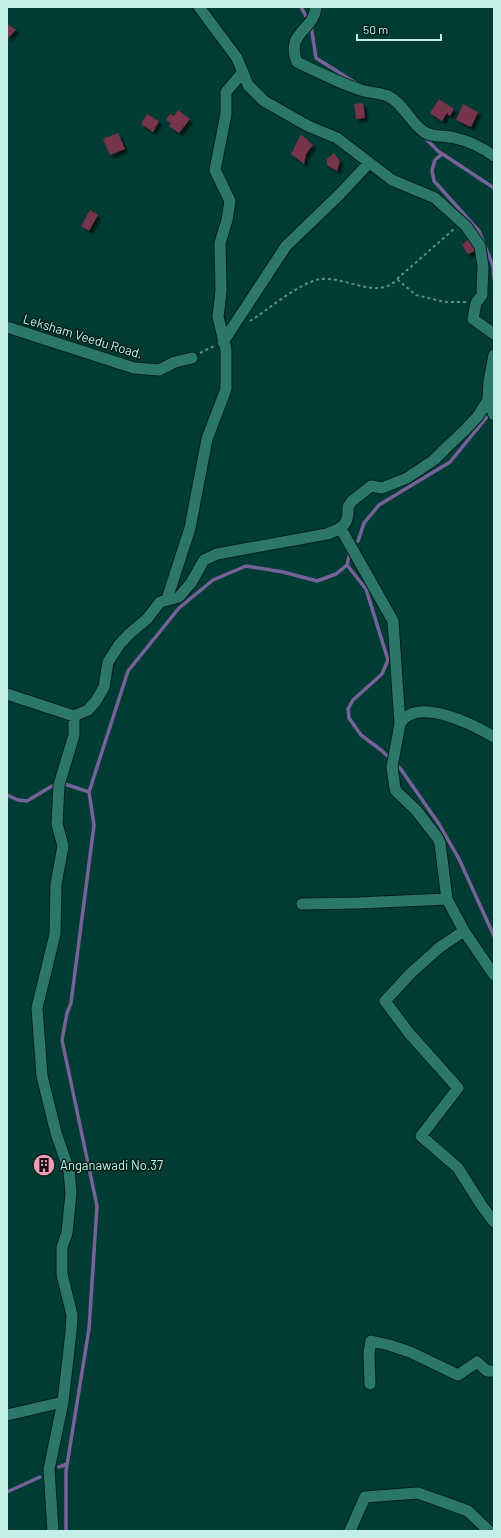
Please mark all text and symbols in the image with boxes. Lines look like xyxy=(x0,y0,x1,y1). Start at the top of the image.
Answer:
scale bar xyxy=(357,16,441,42)
text: 50 m xyxy=(363,22,388,36)
street label: Leksham Veedu Road. xyxy=(21,310,145,362)
building icon: Anganawadi No.37 xyxy=(31,1152,57,1178)
place label: Anganawadi No.37 xyxy=(60,1157,163,1173)

